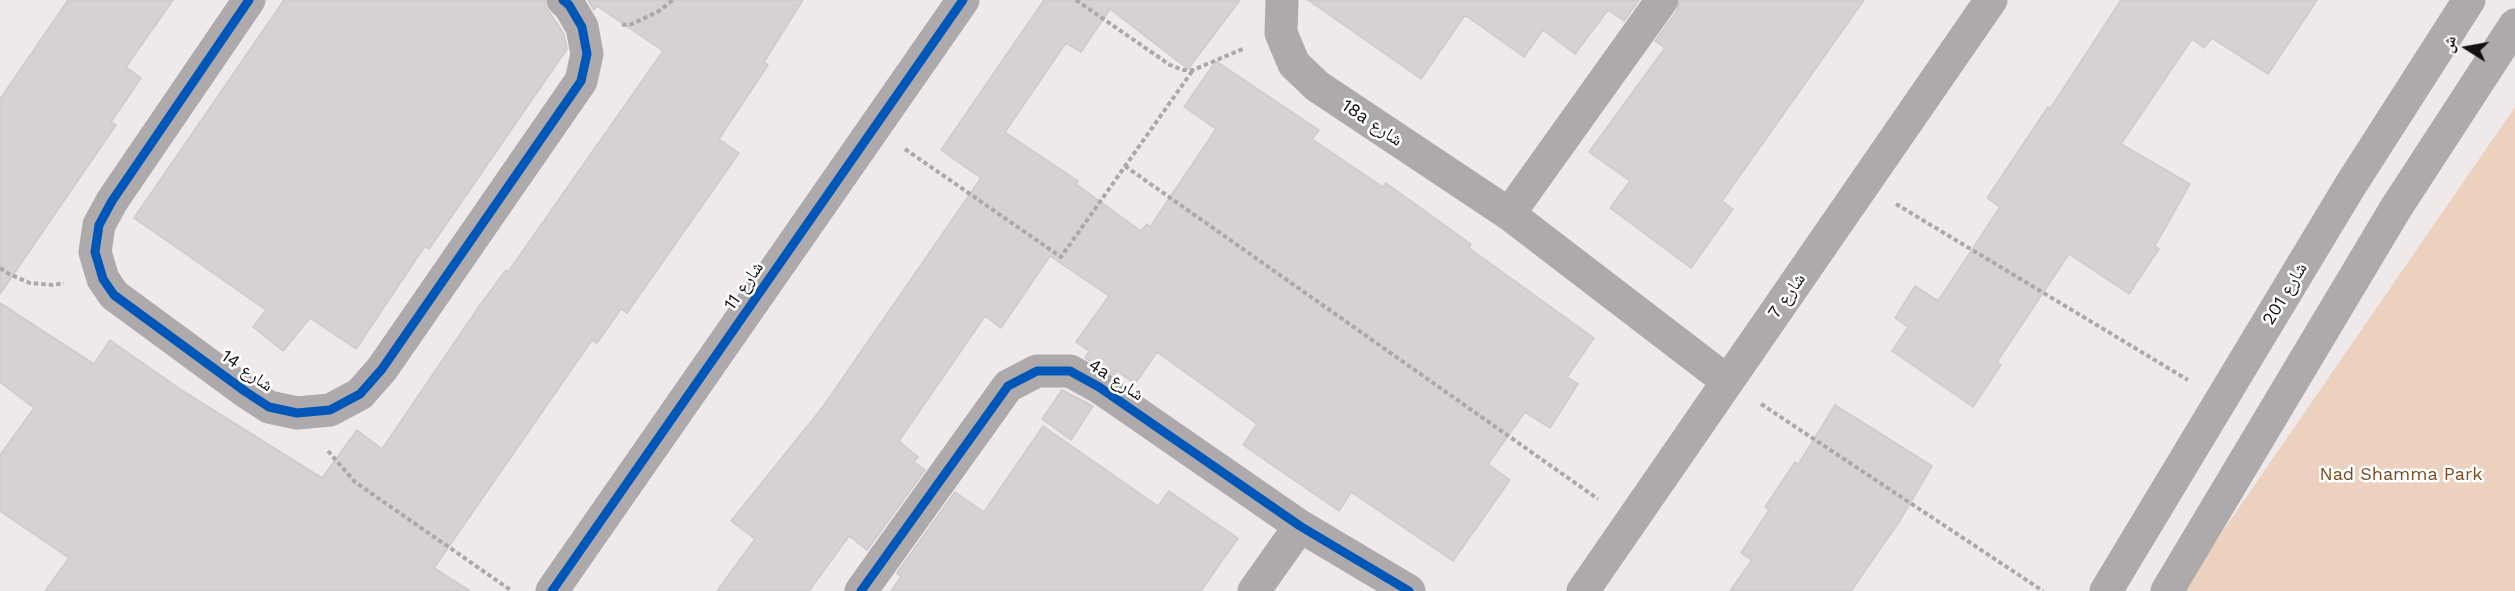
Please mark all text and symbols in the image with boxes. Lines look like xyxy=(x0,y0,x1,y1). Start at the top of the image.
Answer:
north arrow xyxy=(2437,18,2497,78)
text: ش xyxy=(2438,34,2460,55)
street label: 18a شارع xyxy=(1338,95,1406,151)
street label: شارع 11 xyxy=(720,258,768,314)
street label: شارع 201 xyxy=(2258,259,2312,329)
street label: شارع 7 xyxy=(1764,269,1810,323)
street label: شارع 14 xyxy=(217,345,277,397)
street label: 4a شارع xyxy=(1084,354,1148,406)
park label: Nad Shamma Park xyxy=(2320,464,2482,486)

